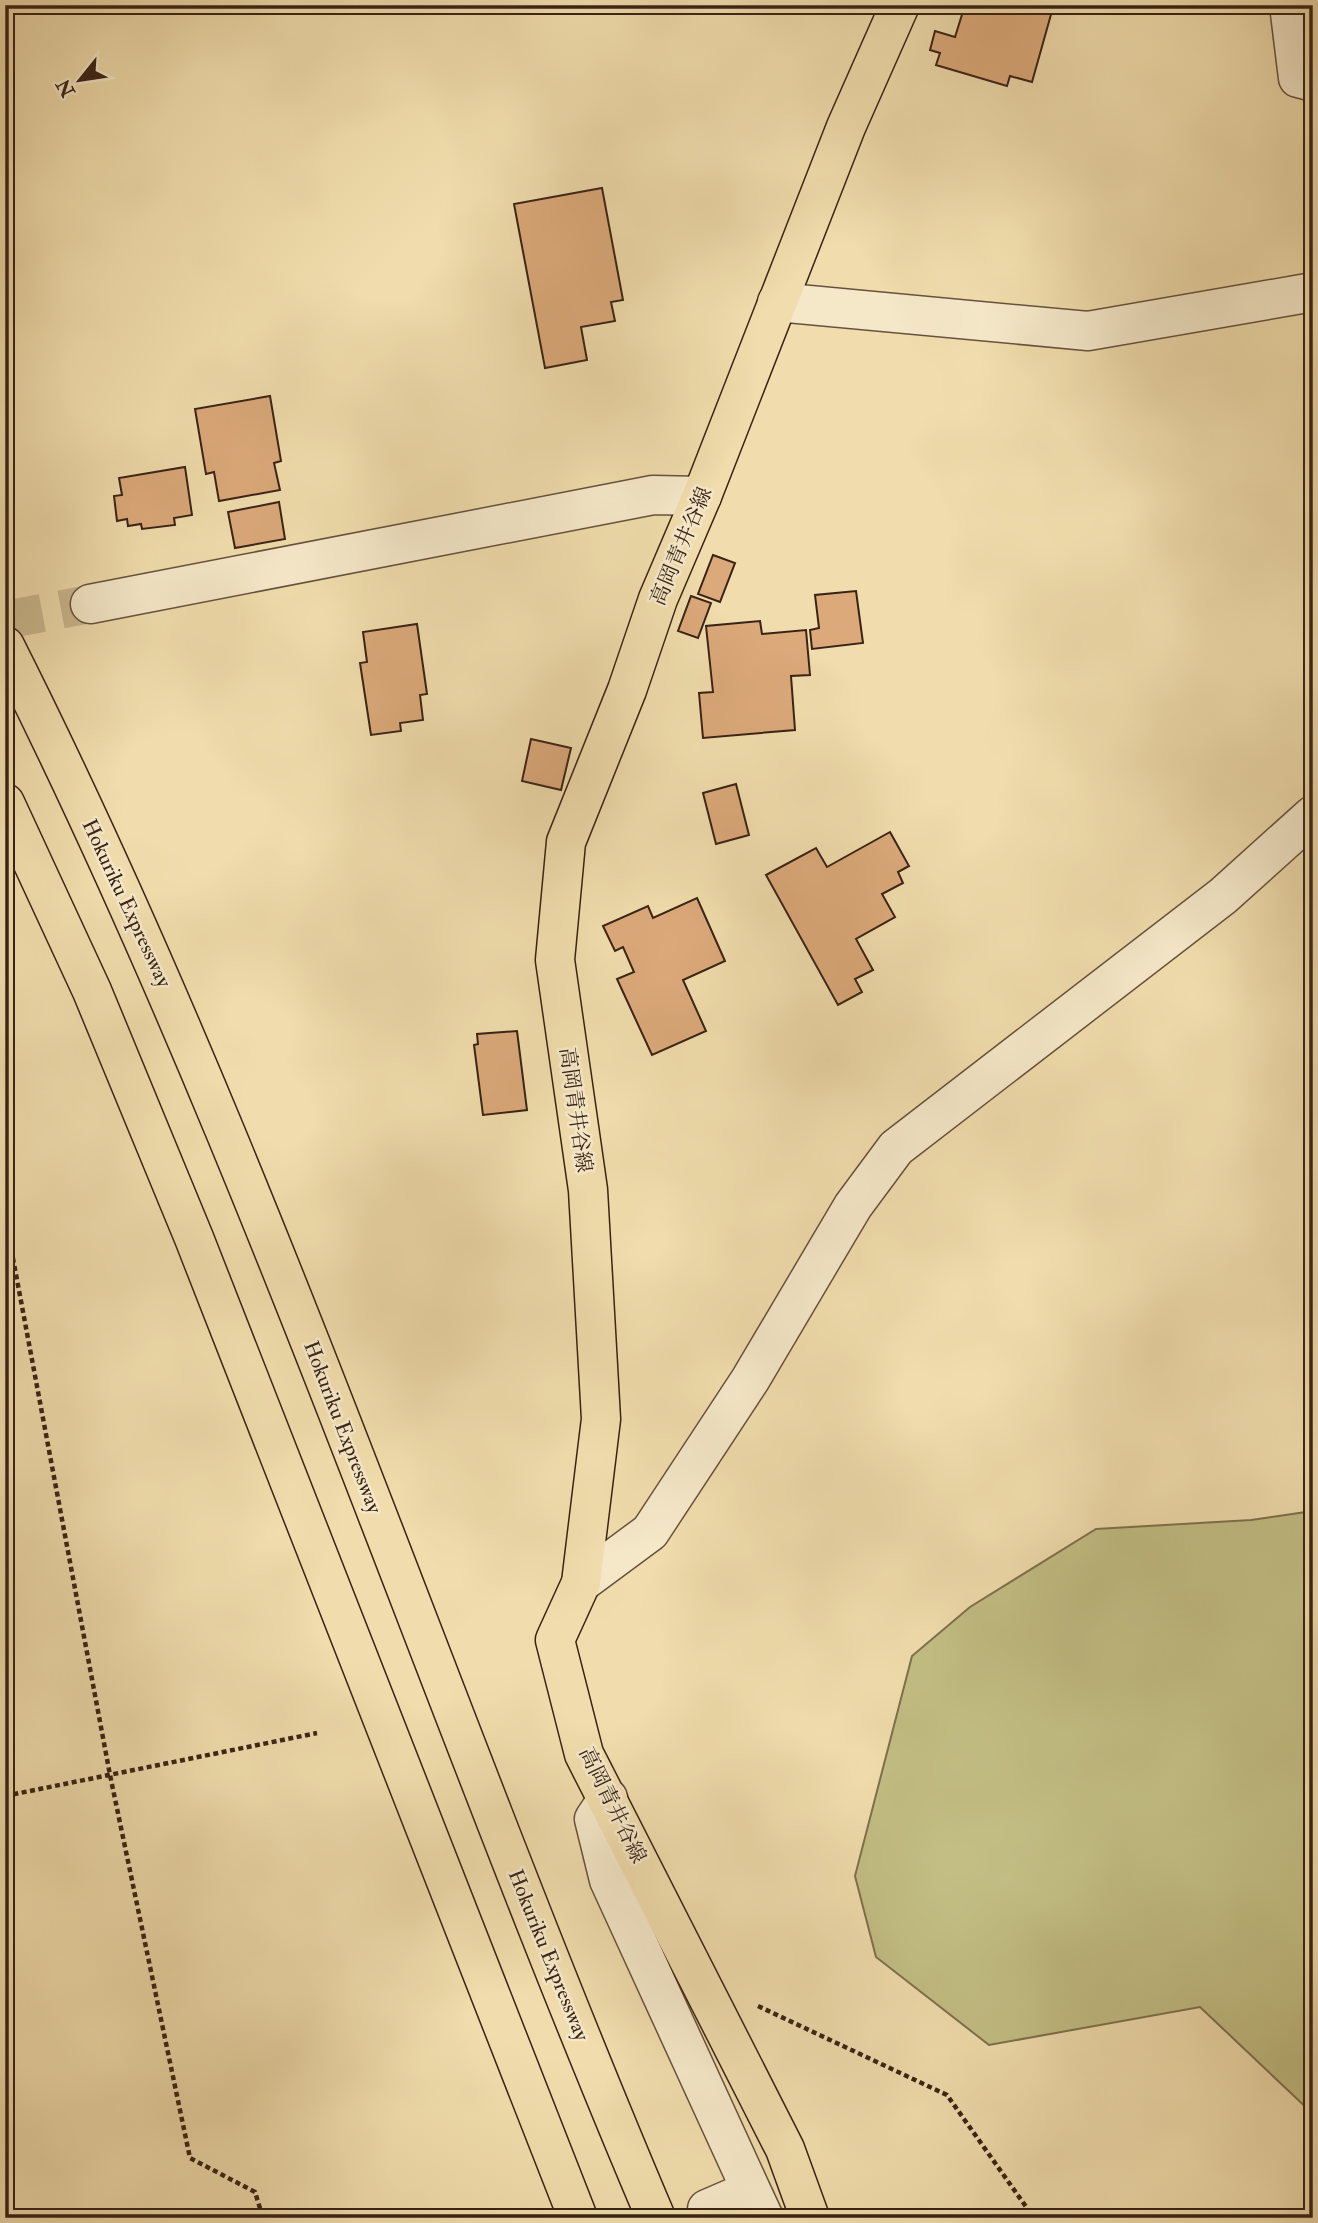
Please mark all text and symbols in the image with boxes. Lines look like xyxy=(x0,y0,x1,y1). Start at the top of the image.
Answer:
north arrow xyxy=(46,46,116,116)
text: N xyxy=(51,74,81,102)
street label: 高岡青井谷線 xyxy=(644,483,719,609)
street label: Hokuriku Expressway xyxy=(76,815,178,992)
street label: 高岡青井谷線 xyxy=(553,1046,598,1174)
street label: Hokuriku Expressway xyxy=(297,1337,388,1518)
street label: 高岡青井谷線 xyxy=(573,1743,652,1868)
street label: Hokuriku Expressway xyxy=(502,1865,596,2046)

